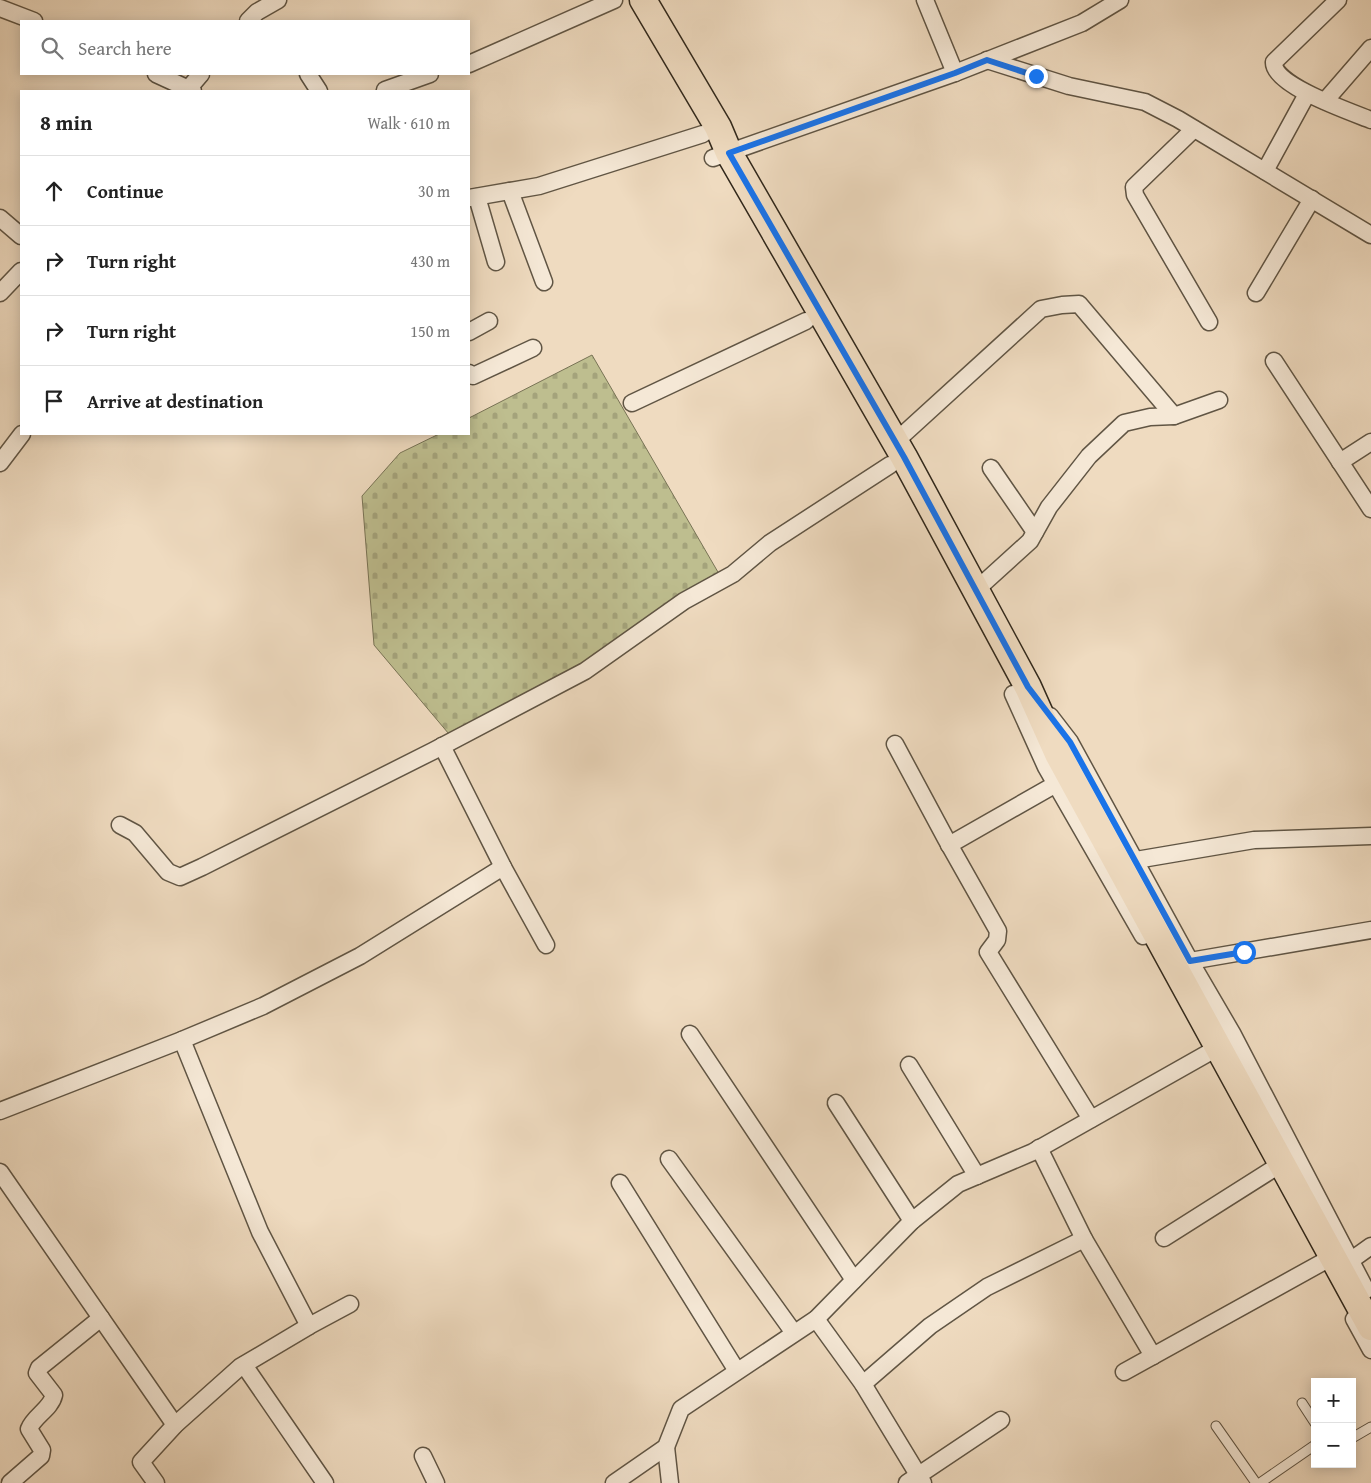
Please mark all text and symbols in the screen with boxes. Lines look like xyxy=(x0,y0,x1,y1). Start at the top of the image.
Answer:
search box xyxy=(20,20,470,75)
icon: search xyxy=(38,34,66,62)
text: Search here xyxy=(78,34,172,62)
route end xyxy=(1025,65,1048,88)
text: 8 min xyxy=(40,107,92,138)
text: Walk · 610 m xyxy=(367,111,450,135)
icon: ahead xyxy=(40,177,68,205)
text: Continue xyxy=(87,177,164,205)
text: 30 m xyxy=(418,179,450,203)
icon: right xyxy=(40,247,68,275)
text: Turn right xyxy=(87,247,176,275)
text: 430 m xyxy=(410,249,450,273)
icon: right xyxy=(40,317,68,345)
text: Turn right xyxy=(87,317,176,345)
text: 150 m xyxy=(410,319,450,343)
icon: arrive xyxy=(40,387,68,415)
text: Arrive at destination xyxy=(87,387,263,415)
route start xyxy=(1233,941,1256,964)
map controls xyxy=(1311,1378,1356,1468)
button: + xyxy=(1311,1378,1356,1423)
button: − xyxy=(1311,1423,1356,1468)

